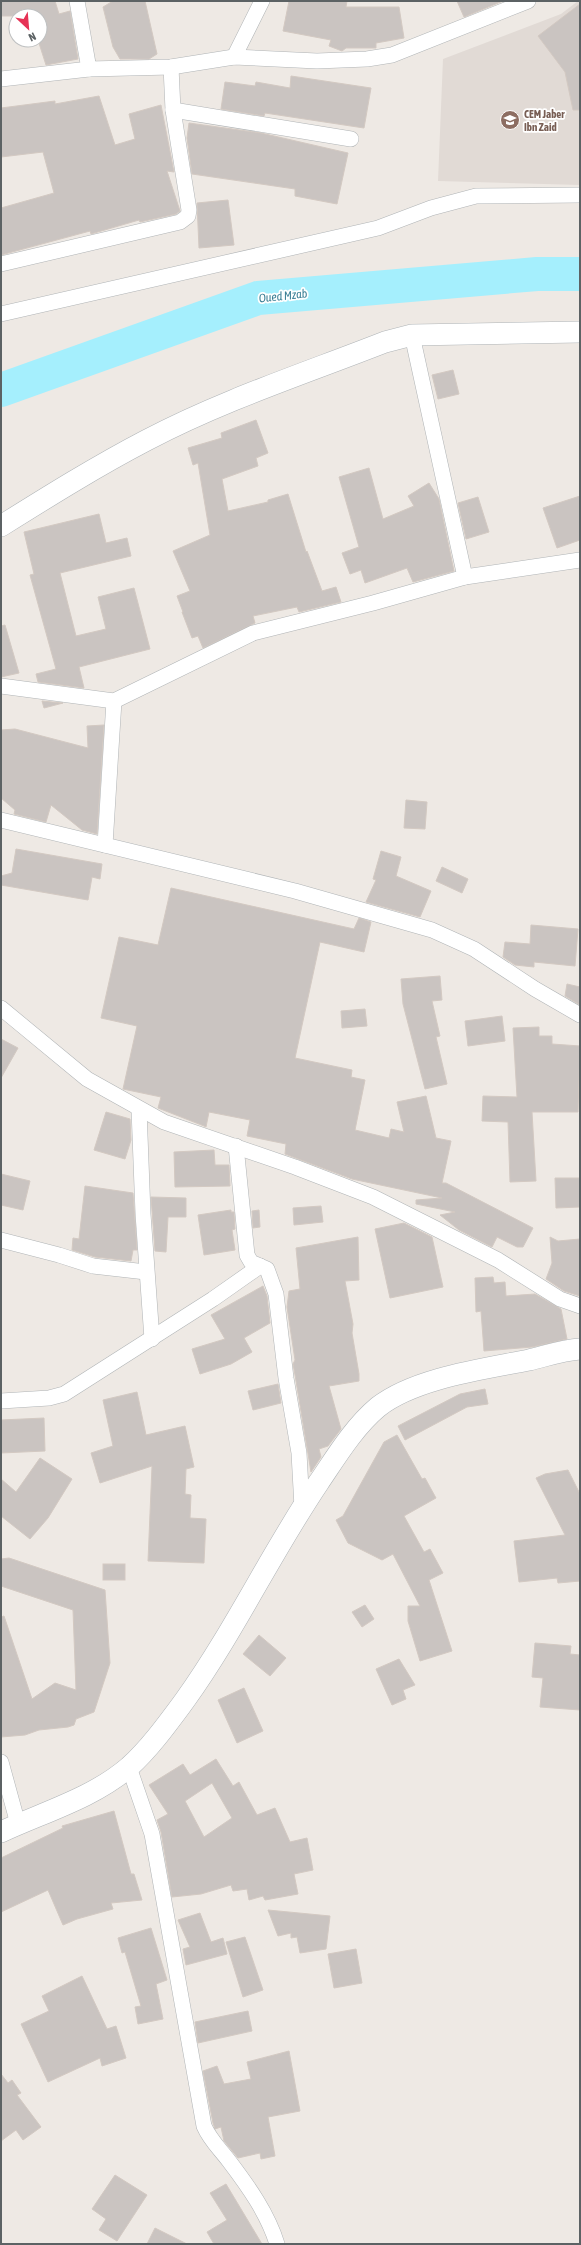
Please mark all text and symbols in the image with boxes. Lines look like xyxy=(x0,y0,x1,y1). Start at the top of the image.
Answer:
north arrow xyxy=(8,8,48,48)
text: N xyxy=(27,30,38,44)
place label: CEM Jaber Ibn Zaid xyxy=(524,108,565,133)
school or university icon: CEM Jaber Ibn Zaid xyxy=(499,109,521,131)
water label: Oued Mzab xyxy=(258,286,308,306)

